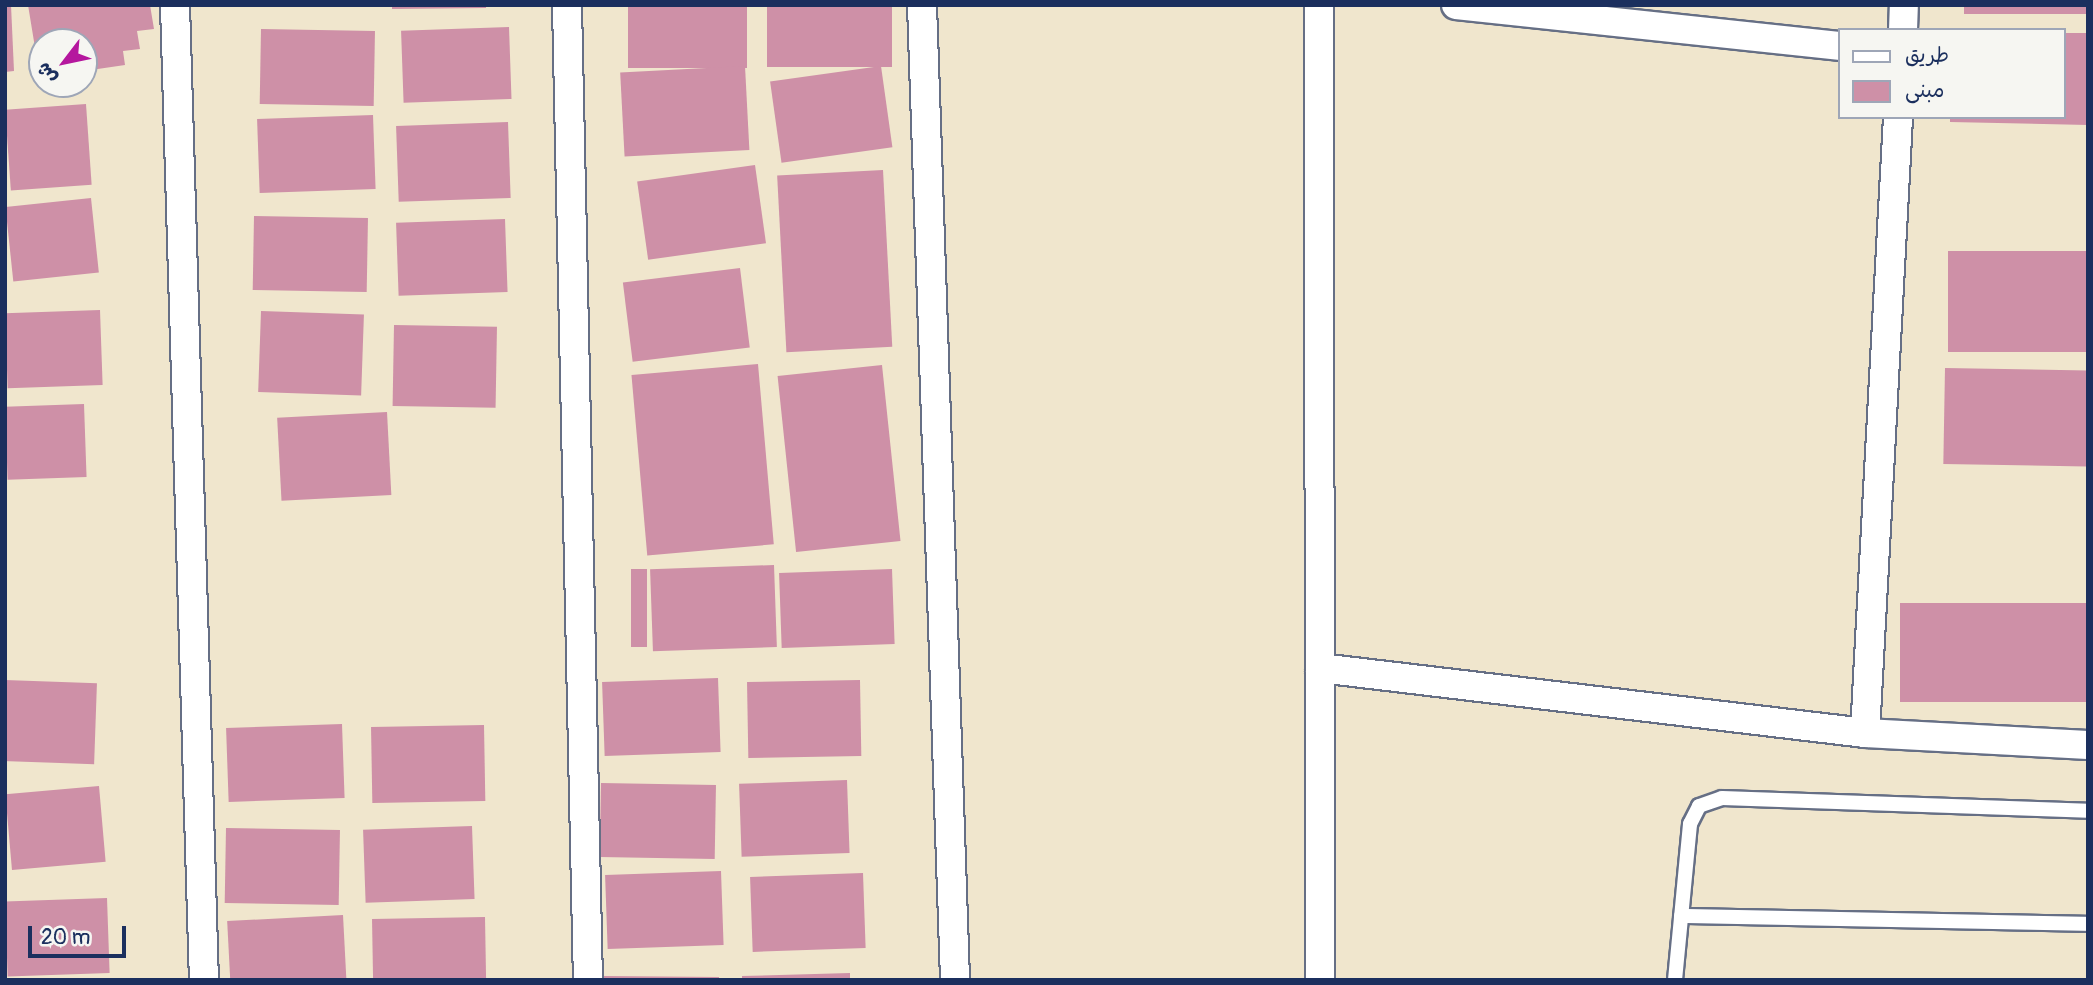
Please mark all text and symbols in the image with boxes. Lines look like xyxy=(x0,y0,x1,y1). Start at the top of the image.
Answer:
north arrow xyxy=(28,28,98,98)
legend xyxy=(1838,28,2065,119)
text: طريق xyxy=(1905,42,1949,69)
text: ش xyxy=(31,58,63,88)
text: مبنى xyxy=(1905,77,1944,104)
scale bar xyxy=(32,912,130,956)
text: 20 m xyxy=(41,924,90,951)

